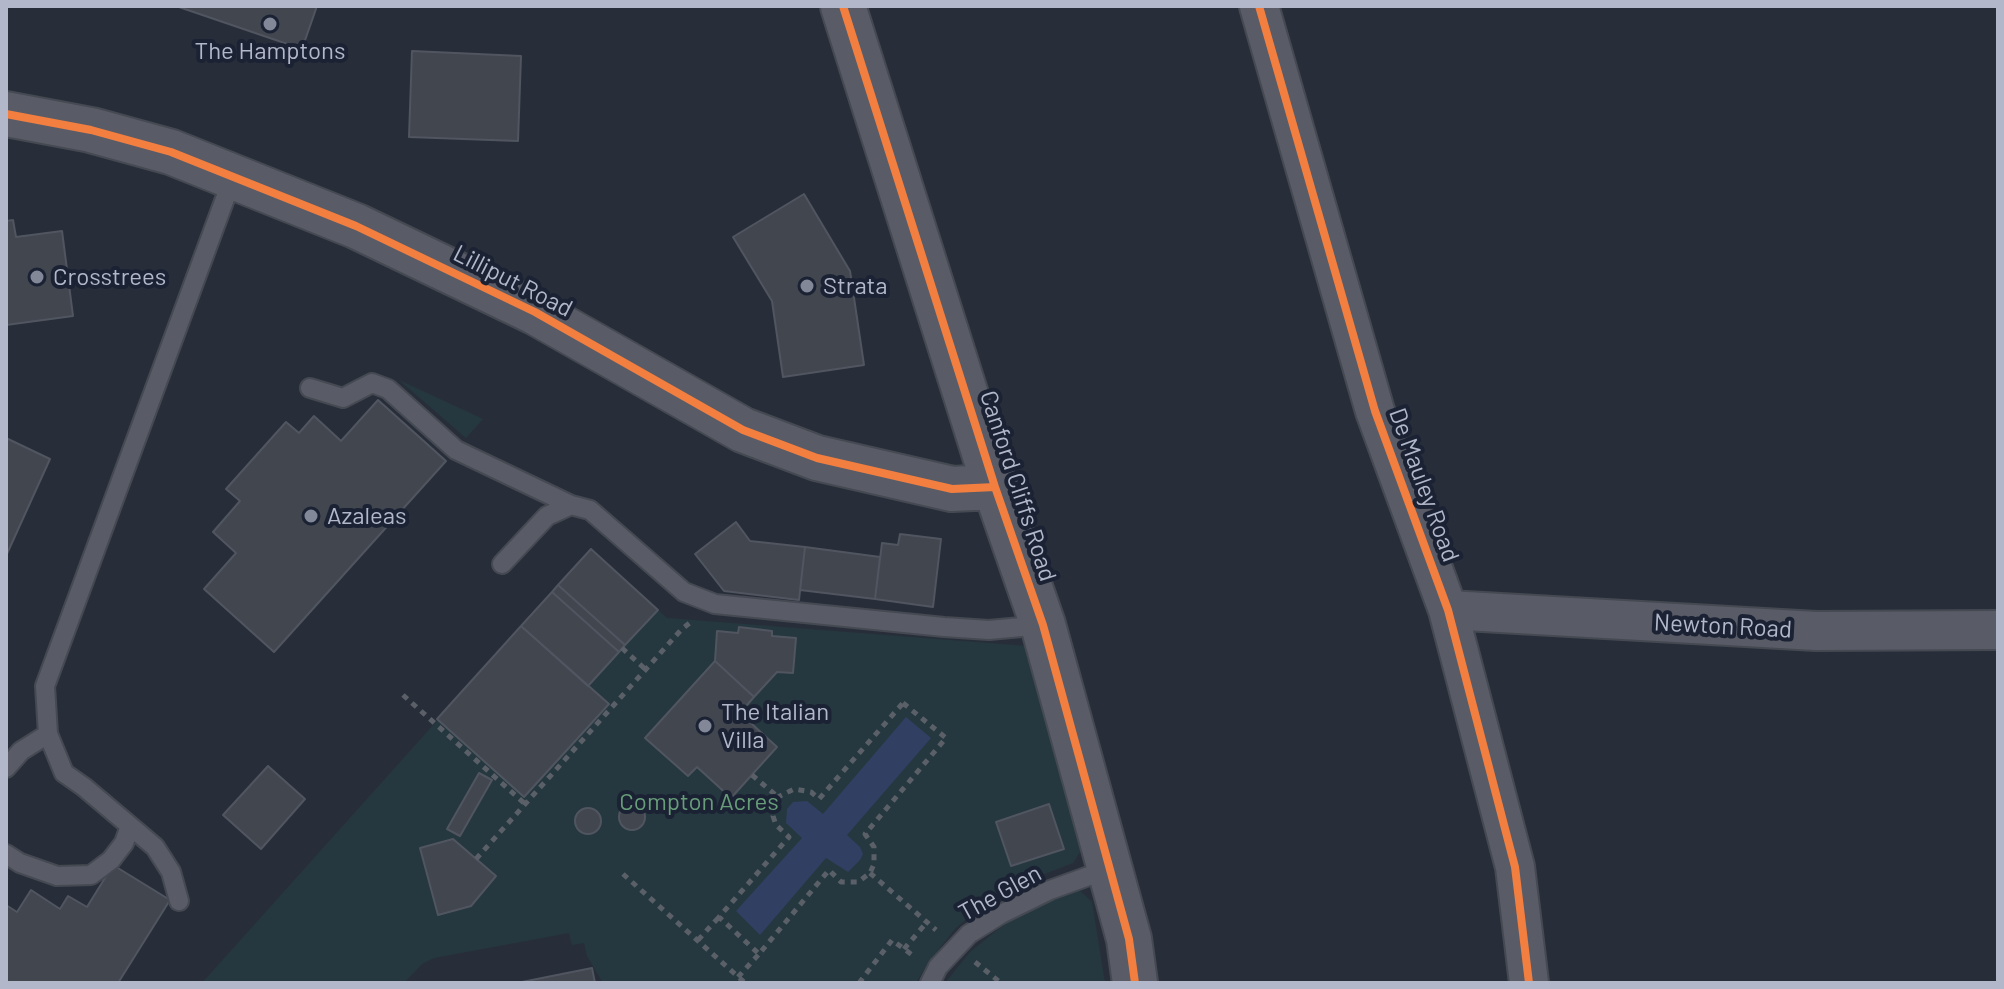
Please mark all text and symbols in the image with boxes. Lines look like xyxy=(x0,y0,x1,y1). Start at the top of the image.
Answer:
marker: The Hamptons xyxy=(261,15,279,33)
place label: The Hamptons xyxy=(194,37,346,65)
street label: Lilliput Road xyxy=(449,239,577,323)
place label: Crosstrees xyxy=(53,263,166,291)
marker: Crosstrees xyxy=(28,268,46,286)
place label: Strata xyxy=(823,272,888,300)
marker: Strata xyxy=(798,277,816,295)
street label: Canford Cliffs Road xyxy=(974,387,1062,585)
street label: De Mauley Road xyxy=(1383,404,1465,566)
place label: Azaleas xyxy=(327,502,407,530)
marker: Azaleas xyxy=(302,507,320,525)
street label: Newton Road xyxy=(1653,608,1793,644)
place label: The Italian Villa xyxy=(721,698,829,754)
marker: The Italian Villa xyxy=(696,717,714,735)
park label: Compton Acres xyxy=(619,788,779,816)
street label: The Glen xyxy=(954,859,1046,927)

